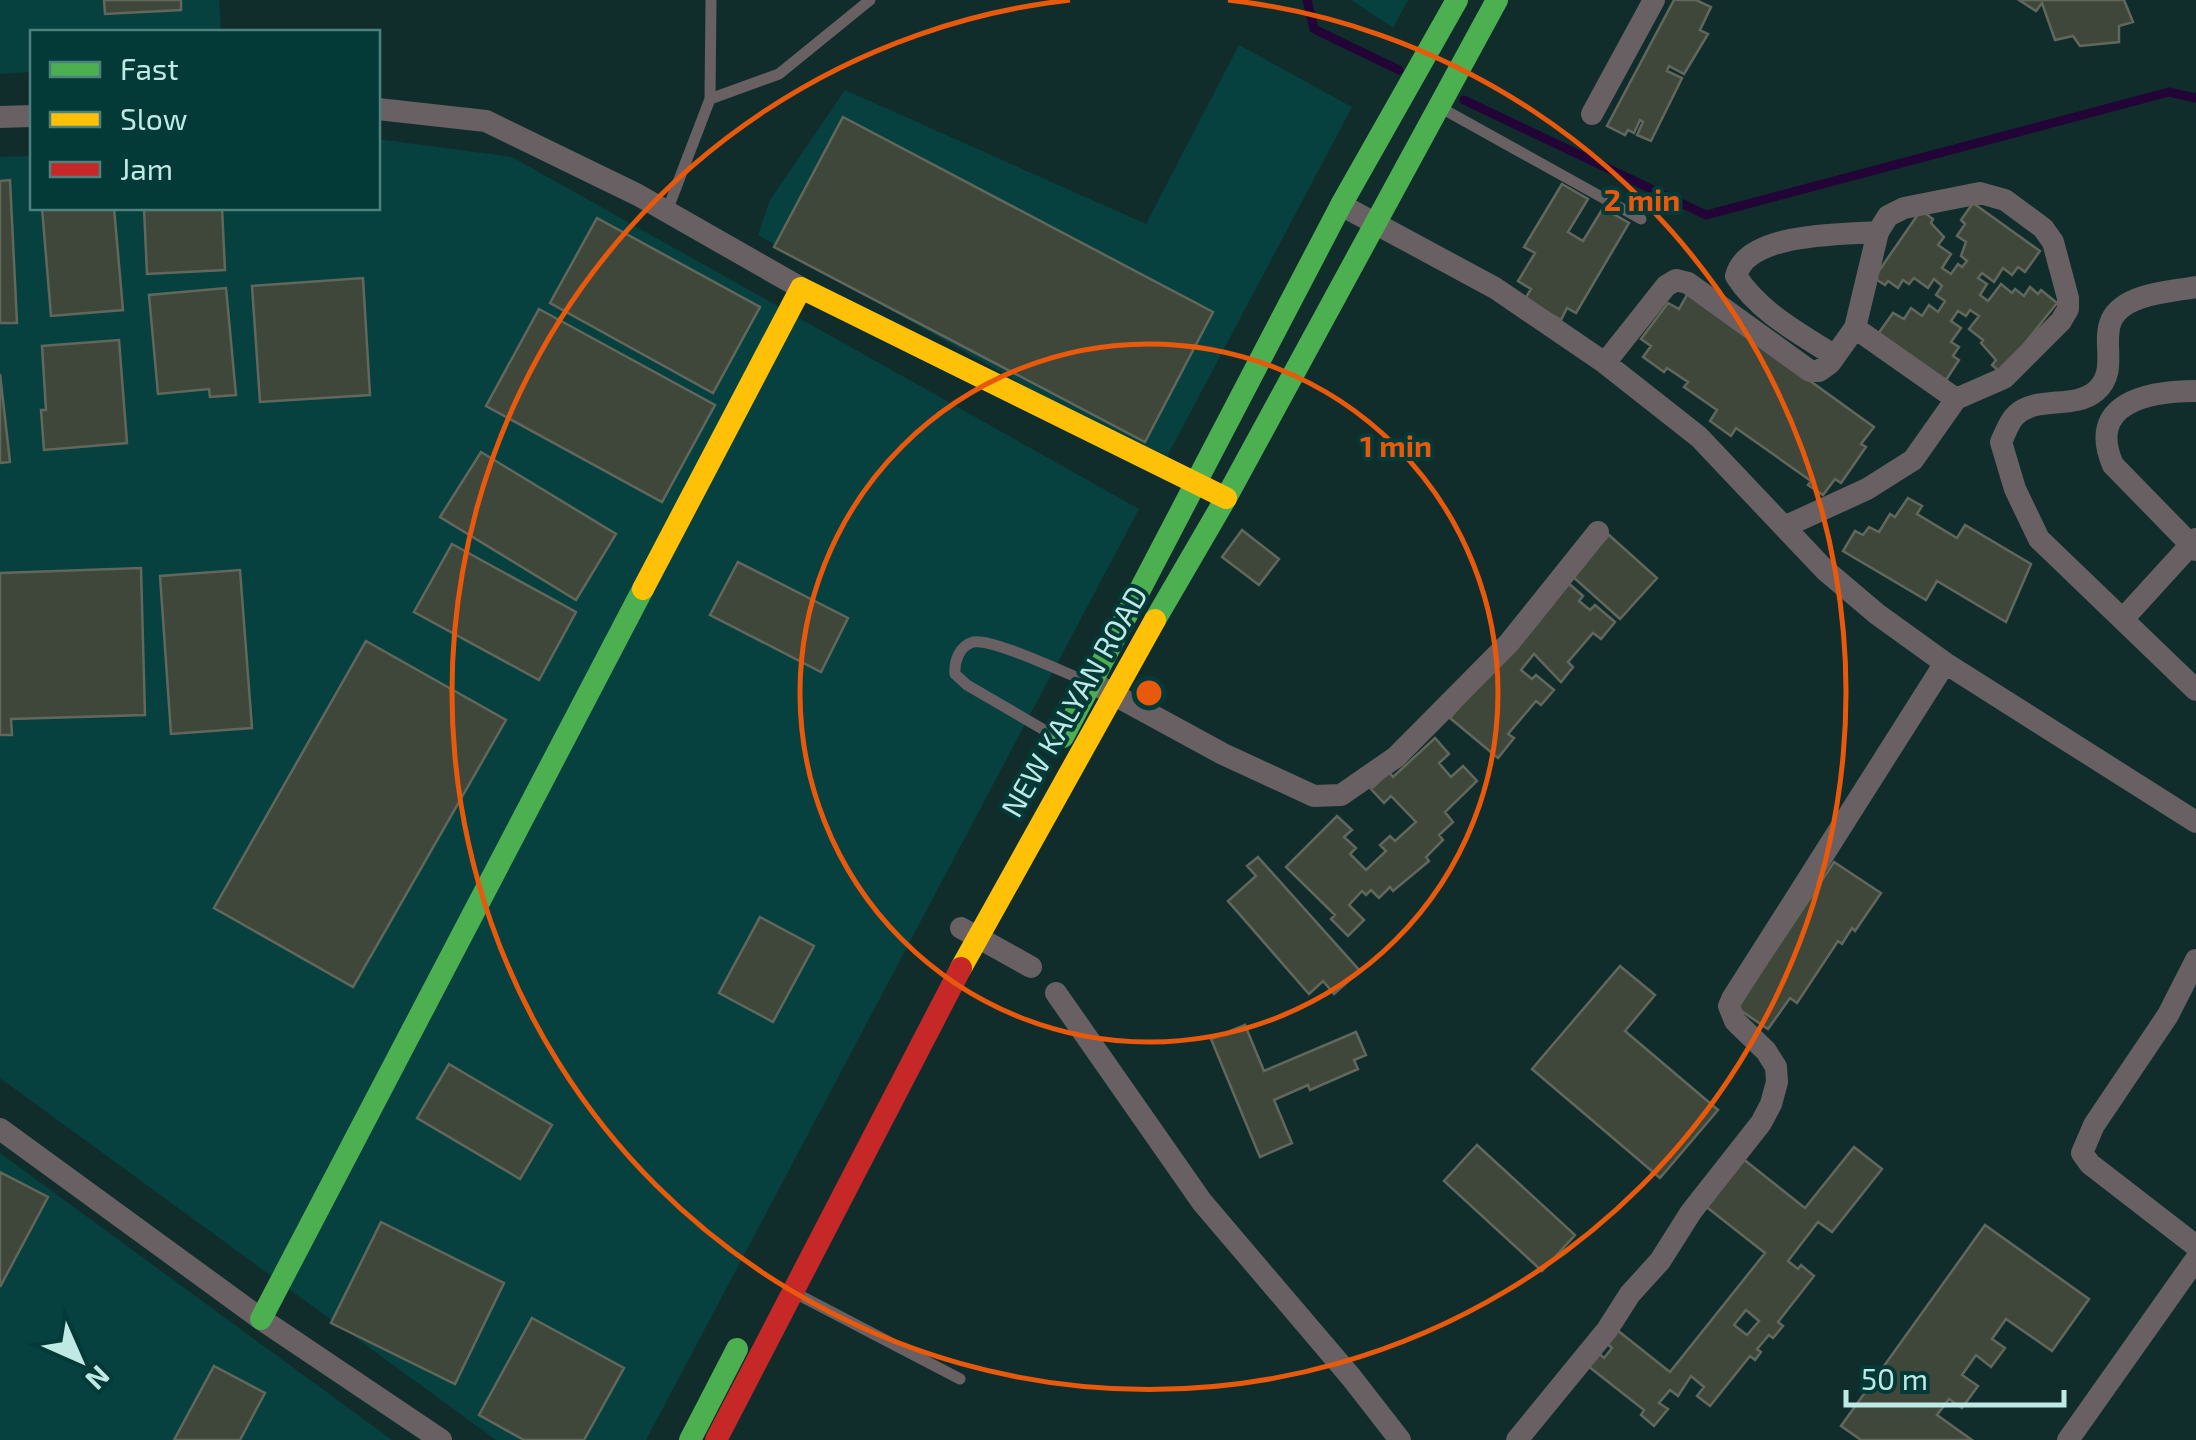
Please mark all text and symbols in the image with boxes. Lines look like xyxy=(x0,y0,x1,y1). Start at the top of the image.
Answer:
legend xyxy=(30,30,380,210)
text: Fast xyxy=(120,50,179,86)
text: Slow xyxy=(120,100,187,136)
text: Jam xyxy=(120,150,173,186)
text: 2 min xyxy=(1604,181,1680,217)
text: 1 min xyxy=(1360,427,1432,463)
street label: NEW KALYAN ROAD xyxy=(993,579,1154,823)
centre of rings xyxy=(1131,675,1167,711)
north arrow xyxy=(30,1310,130,1410)
scale bar xyxy=(1846,1345,2064,1407)
text: N xyxy=(79,1359,118,1398)
text: 50 m xyxy=(1861,1360,1928,1396)

